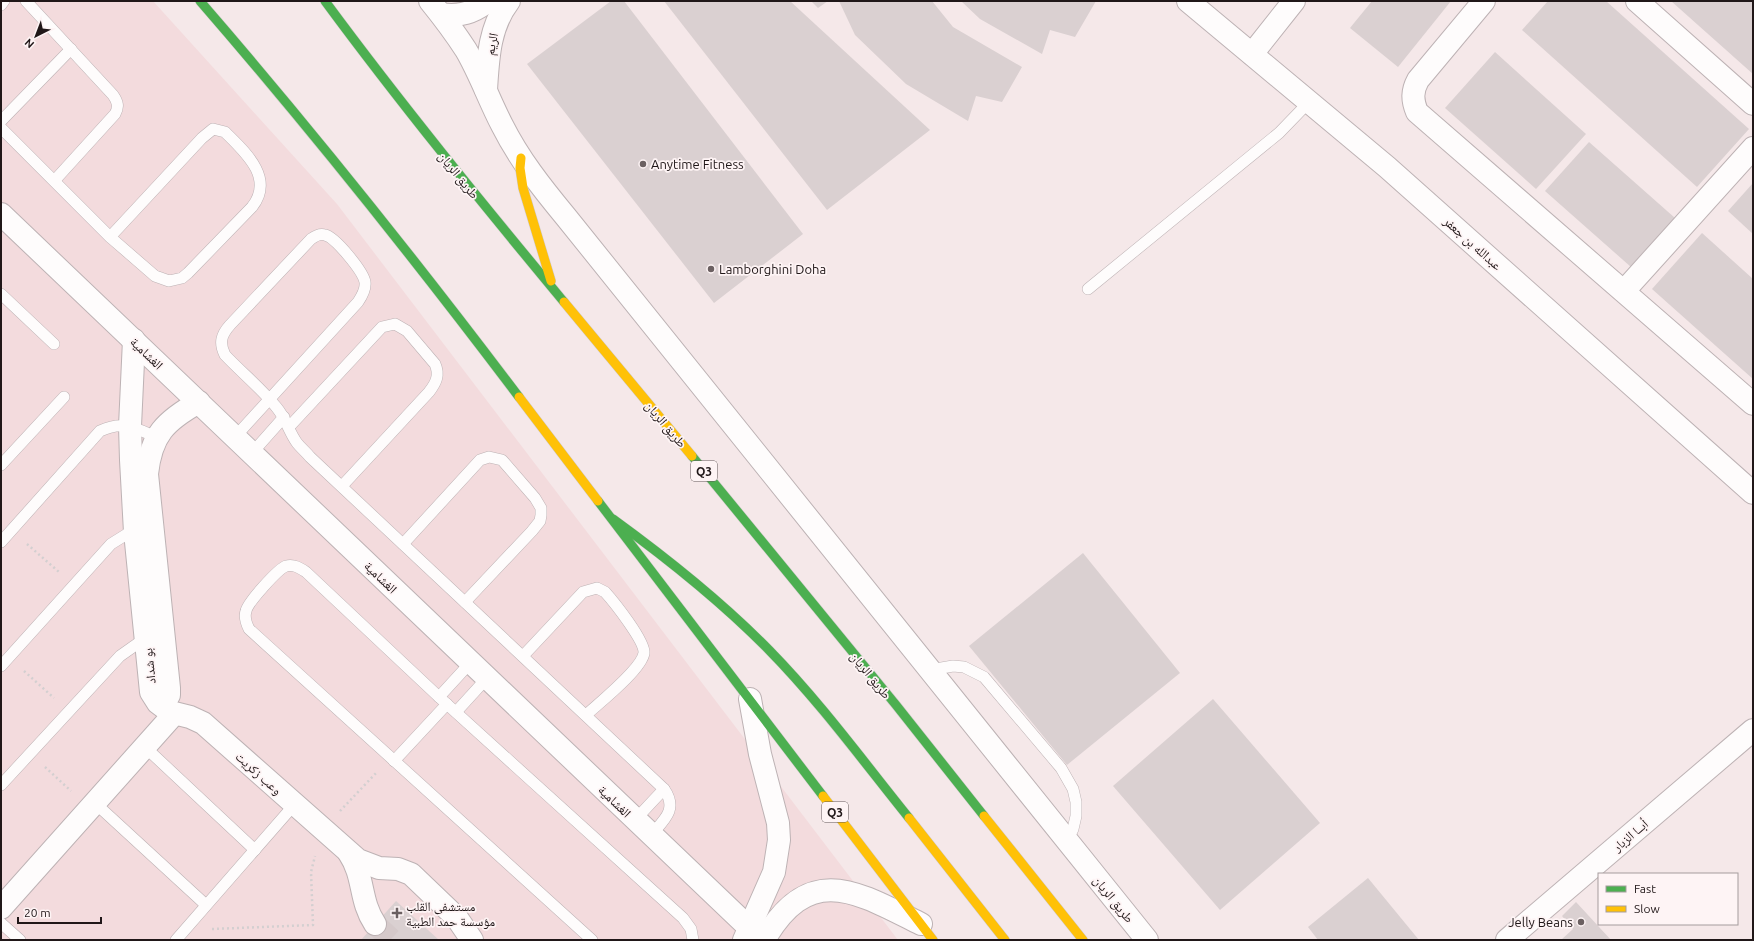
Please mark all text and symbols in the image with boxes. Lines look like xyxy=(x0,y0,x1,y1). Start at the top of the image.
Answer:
north arrow xyxy=(16,16,56,56)
street label: الريم xyxy=(482,32,502,57)
text: N xyxy=(22,36,36,51)
street label: طريق الريان xyxy=(434,149,482,202)
place label: Anytime Fitness xyxy=(651,157,744,171)
marker: Anytime Fitness xyxy=(638,159,648,169)
street label: عبدالله بن جعفر xyxy=(1439,213,1505,274)
place label: Lamborghini Doha xyxy=(719,262,826,276)
marker: Lamborghini Doha xyxy=(706,264,716,274)
street label: الغشامية xyxy=(127,334,166,373)
street label: طريق الريان xyxy=(641,398,689,451)
road number: Q3 xyxy=(691,461,717,481)
street label: الغشامية xyxy=(361,558,400,597)
street label: بو شداد xyxy=(140,647,160,685)
street label: طريق الريان xyxy=(846,649,894,702)
street label: وعب زكريت xyxy=(232,749,285,799)
street label: الغشامية xyxy=(595,782,634,821)
road number: Q3 xyxy=(822,802,848,822)
street label: أبــا الزبار xyxy=(1609,816,1652,856)
street label: طريق الريان xyxy=(1089,873,1137,926)
legend xyxy=(1598,873,1738,925)
text: Fast xyxy=(1634,882,1656,895)
scale bar xyxy=(18,899,101,925)
place label: مستشفى القلب مؤسسة حمد الطبية xyxy=(406,899,495,930)
text: Slow xyxy=(1634,902,1660,915)
text: 20 m xyxy=(24,906,51,919)
marker: مستشفى القلب مؤسسة حمد الطبية xyxy=(391,907,403,919)
place label: Jelly Beans xyxy=(1508,915,1573,929)
marker: Jelly Beans xyxy=(1576,917,1586,927)

